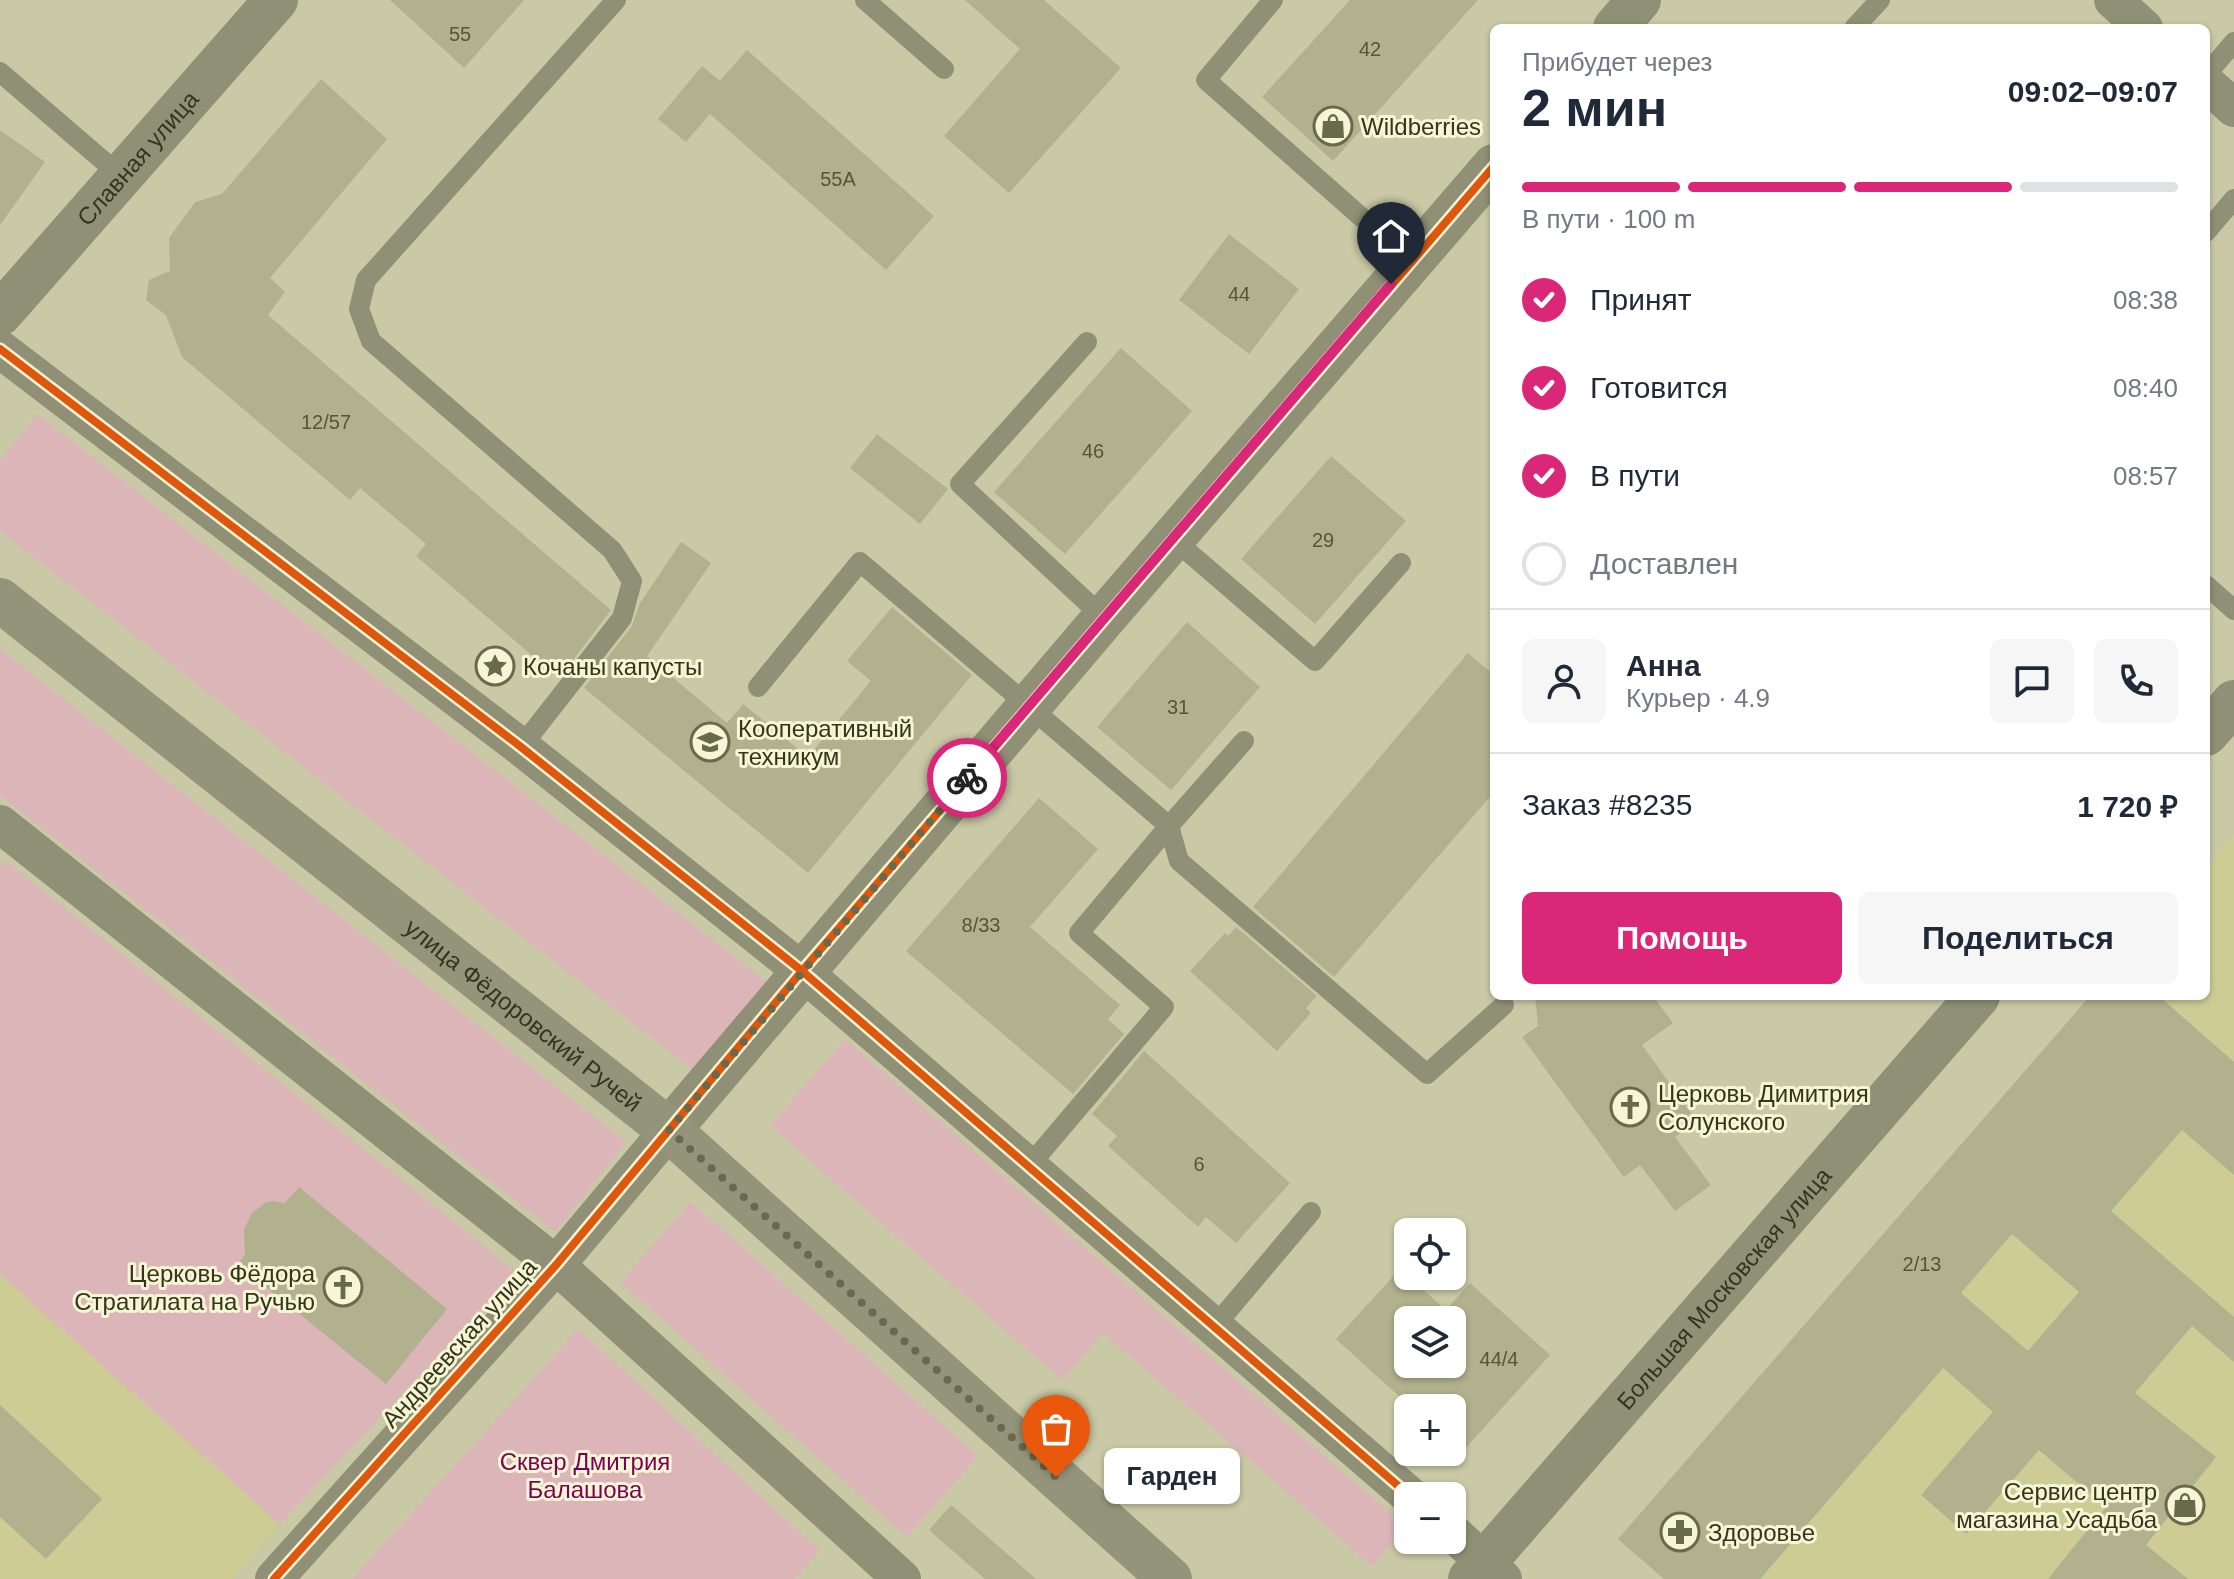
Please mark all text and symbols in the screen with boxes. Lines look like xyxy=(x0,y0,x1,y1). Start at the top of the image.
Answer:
house number: 55 xyxy=(449,23,471,45)
house number: 42 xyxy=(1359,38,1381,60)
text: Прибудет через xyxy=(1522,47,1712,77)
text: 09:02–09:07 xyxy=(2008,75,2178,108)
text: 2 мин xyxy=(1522,79,1667,137)
street label: Славная улица xyxy=(71,85,204,230)
shop icon: Wildberries xyxy=(1312,105,1354,147)
place label: Wildberries xyxy=(1361,113,1481,140)
house number: 55А xyxy=(820,168,856,190)
pin xyxy=(1357,202,1425,284)
text: В пути · 100 m xyxy=(1522,204,1695,234)
icon: home xyxy=(1369,214,1413,258)
icon: check xyxy=(1522,278,1566,322)
house number: 44 xyxy=(1228,283,1250,305)
text: Принят xyxy=(1590,283,1692,316)
text: 08:38 xyxy=(2113,285,2178,315)
icon: check xyxy=(1522,366,1566,410)
text: Готовится xyxy=(1590,371,1728,404)
text: 08:40 xyxy=(2113,373,2178,403)
house number: 12/57 xyxy=(301,411,351,433)
house number: 46 xyxy=(1082,440,1104,462)
icon: check xyxy=(1522,454,1566,498)
text: В пути xyxy=(1590,459,1680,492)
text: 08:57 xyxy=(2113,461,2178,491)
house number: 29 xyxy=(1312,529,1334,551)
text: Доставлен xyxy=(1590,547,1738,580)
button: person xyxy=(1522,639,1606,723)
button: chat xyxy=(1990,639,2074,723)
button: phone xyxy=(2094,639,2178,723)
place icon: Кочаны капусты xyxy=(474,645,516,687)
text: Анна xyxy=(1626,649,1701,682)
place label: Кочаны капусты xyxy=(523,653,702,680)
text: Курьер · 4.9 xyxy=(1626,683,1770,713)
house number: 31 xyxy=(1167,696,1189,718)
place label: Кооперативный техникум xyxy=(738,715,912,770)
school or university icon: Кооперативный техникум xyxy=(689,721,731,763)
courier xyxy=(927,738,1007,818)
icon: bike xyxy=(945,756,989,800)
text: Заказ #8235 xyxy=(1522,788,1692,821)
text: 1 720 ₽ xyxy=(2077,790,2178,823)
button: Помощь xyxy=(1522,892,1842,984)
button: Поделиться xyxy=(1858,892,2178,984)
street label: улица Фёдоровский Ручей xyxy=(400,913,647,1117)
house number: 8/33 xyxy=(962,914,1000,936)
place label: Церковь Димитрия Солунского xyxy=(1658,1080,1869,1135)
church icon: Церковь Димитрия Солунского xyxy=(1609,1086,1651,1128)
house number: 6 xyxy=(1193,1153,1205,1175)
street label: Большая Московская улица xyxy=(1611,1161,1837,1414)
map controls xyxy=(1394,1218,1466,1554)
button: locate xyxy=(1394,1218,1466,1290)
street label: Андреевская улица xyxy=(376,1253,542,1433)
house number: 2/13 xyxy=(1903,1253,1941,1275)
place label: Церковь Фёдора Стратилата на Ручью xyxy=(74,1260,316,1315)
church icon: Церковь Фёдора Стратилата на Ручью xyxy=(322,1266,364,1308)
button: layers xyxy=(1394,1306,1466,1378)
house number: 44/4 xyxy=(1480,1348,1518,1370)
button: + xyxy=(1394,1394,1466,1466)
pin xyxy=(1022,1395,1090,1477)
icon: bag xyxy=(1034,1407,1078,1451)
park label: Сквер Дмитрия Балашова xyxy=(500,1448,670,1503)
callout: Гарден xyxy=(1104,1449,1240,1505)
text: Гарден xyxy=(1127,1461,1217,1491)
place label: Сервис центр магазина Усадьба xyxy=(1956,1478,2158,1533)
button: − xyxy=(1394,1482,1466,1554)
shop icon: Сервис центр магазина Усадьба xyxy=(2164,1484,2206,1526)
pharmacy icon: Здоровье xyxy=(1659,1511,1701,1553)
place label: Здоровье xyxy=(1708,1519,1815,1546)

